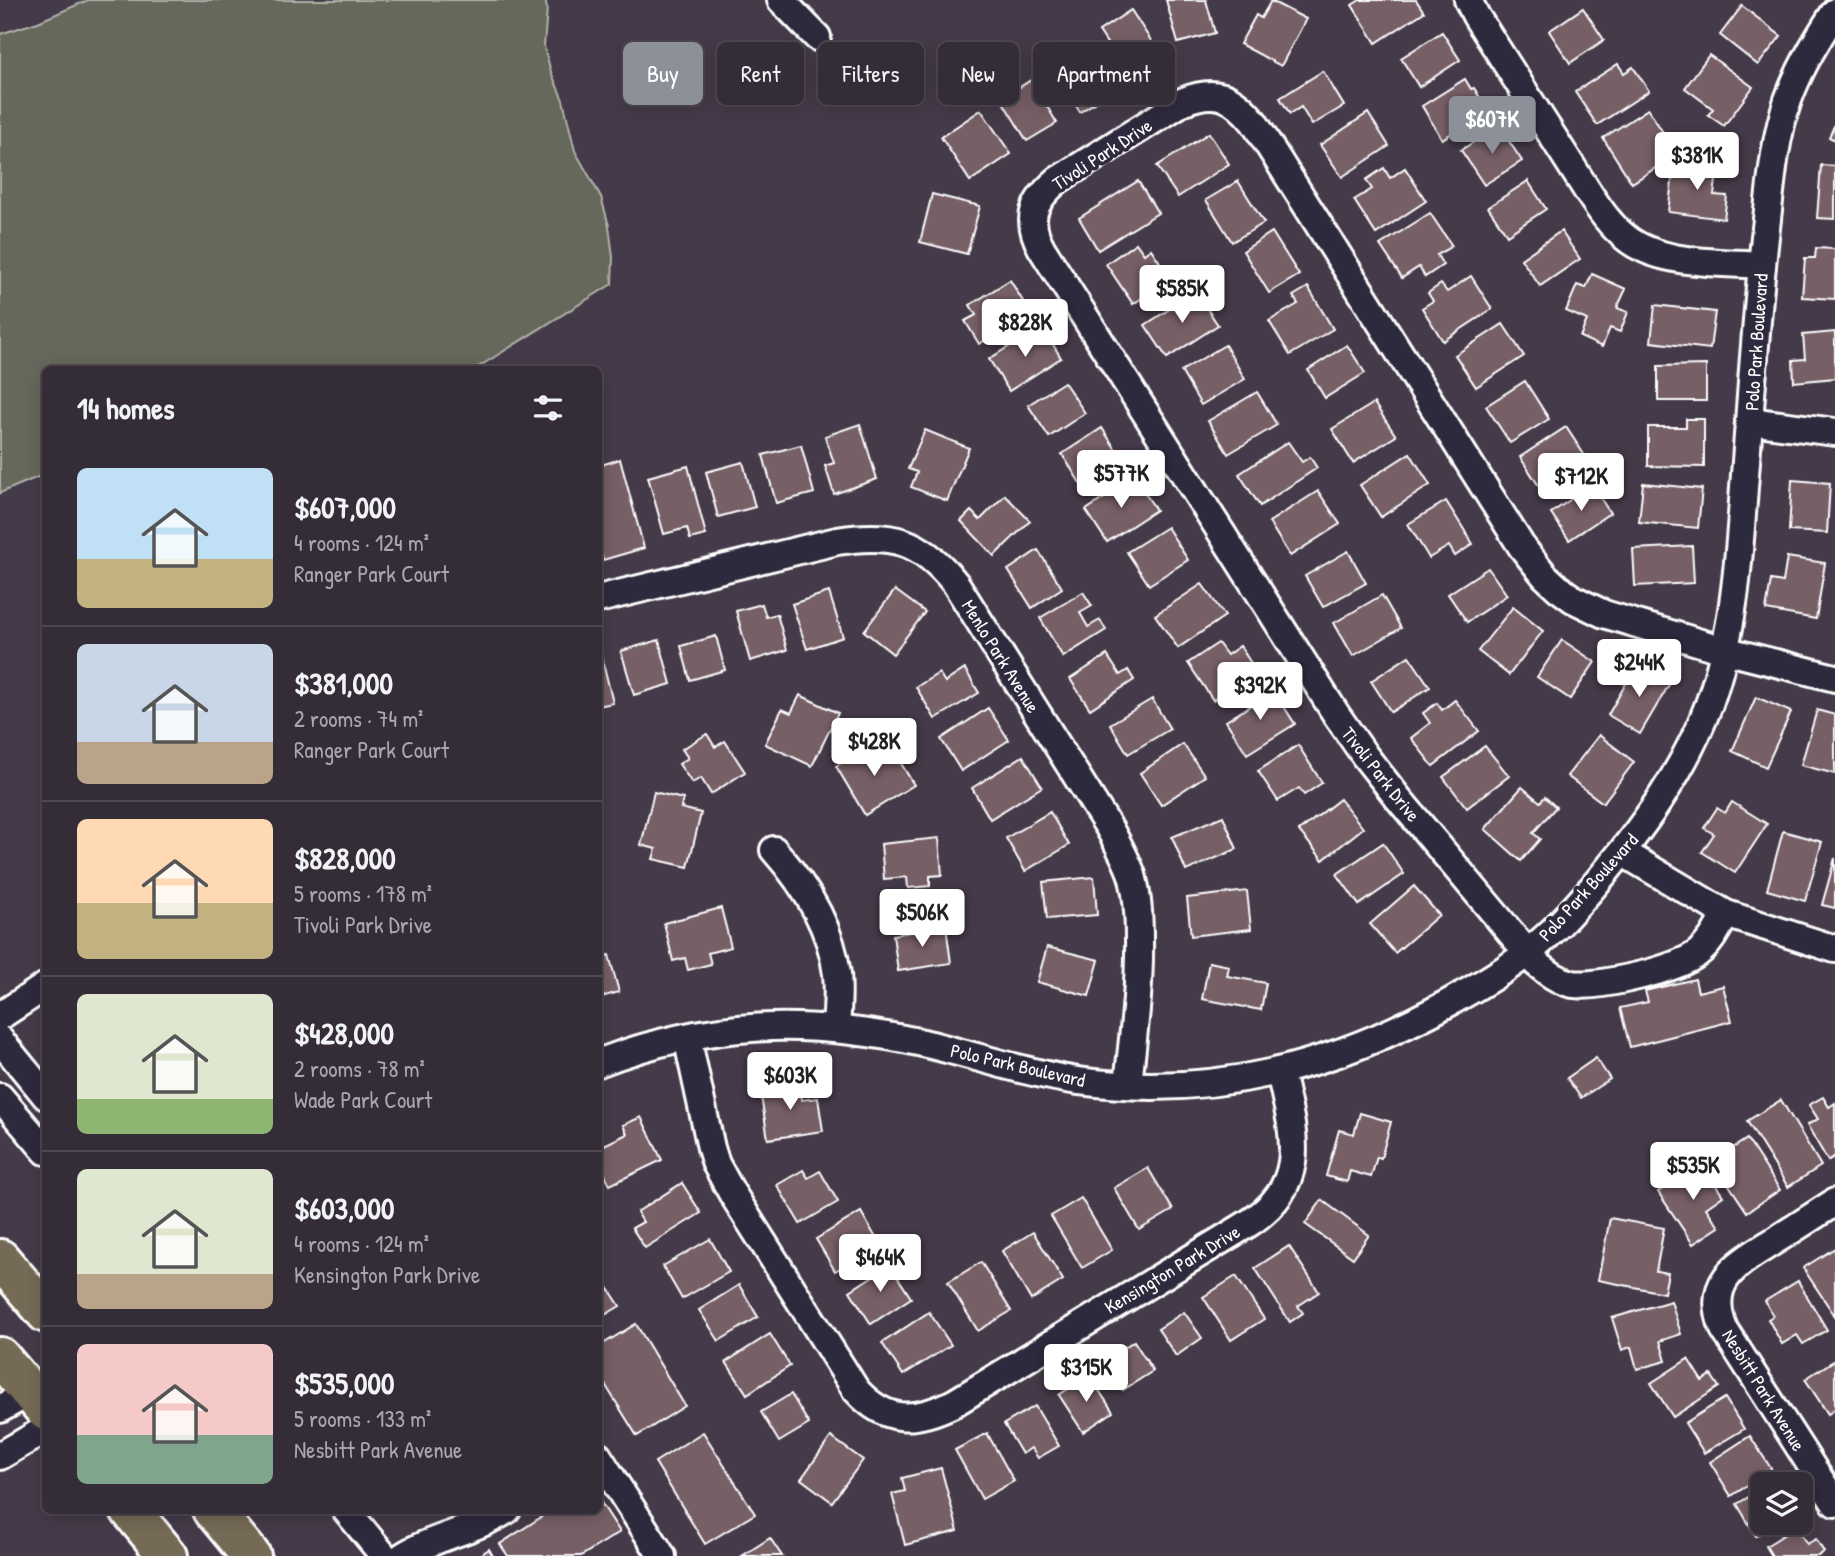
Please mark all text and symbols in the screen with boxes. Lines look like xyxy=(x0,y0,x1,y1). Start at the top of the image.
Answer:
chip: Buy xyxy=(623,42,703,105)
chip: Rent xyxy=(717,42,804,105)
chip: Filters xyxy=(818,42,924,105)
chip: New xyxy=(938,42,1019,105)
chip: Apartment xyxy=(1033,42,1175,105)
pin: $607K xyxy=(1443,96,1541,156)
text: $607K xyxy=(1465,103,1519,134)
street label: Tivoli Park Drive xyxy=(1047,112,1157,196)
pin: $381K xyxy=(1648,132,1746,192)
text: $381K xyxy=(1671,139,1723,170)
pin: $585K xyxy=(1133,266,1231,325)
text: $585K xyxy=(1155,272,1209,303)
street label: Polo Park Boulevard xyxy=(1738,272,1774,411)
pin: $828K xyxy=(976,300,1074,359)
text: $828K xyxy=(998,306,1052,337)
text: 14 homes xyxy=(77,388,175,428)
icon: filters xyxy=(529,389,567,427)
pin: $577K xyxy=(1072,450,1170,510)
pin: $712K xyxy=(1532,454,1630,513)
text: $577K xyxy=(1093,457,1149,488)
text: $712K xyxy=(1554,460,1608,491)
text: $607,000 xyxy=(294,487,396,527)
icon: home xyxy=(133,496,217,580)
text: 4 rooms · 124 m² xyxy=(294,527,429,558)
text: Ranger Park Court xyxy=(294,558,449,589)
street label: Menlo Park Avenue xyxy=(956,594,1046,718)
pin: $244K xyxy=(1590,640,1688,699)
text: $244K xyxy=(1613,646,1665,677)
pin: $392K xyxy=(1211,662,1309,722)
text: $381,000 xyxy=(294,663,393,703)
text: $392K xyxy=(1233,669,1287,700)
icon: home xyxy=(133,672,217,756)
text: 2 rooms · 74 m² xyxy=(294,703,423,734)
pin: $428K xyxy=(825,718,923,778)
street label: Tivoli Park Drive xyxy=(1336,721,1427,827)
text: $428K xyxy=(847,725,901,756)
text: Ranger Park Court xyxy=(294,734,449,765)
street label: Polo Park Boulevard xyxy=(1532,827,1644,947)
text: $828,000 xyxy=(294,838,396,878)
icon: home xyxy=(133,847,217,931)
text: 5 rooms · 178 m² xyxy=(294,878,432,909)
pin: $506K xyxy=(873,890,971,949)
text: $506K xyxy=(896,896,948,927)
text: Tivoli Park Drive xyxy=(294,909,432,940)
text: $428,000 xyxy=(294,1013,394,1053)
icon: home xyxy=(133,1022,217,1106)
street label: Polo Park Boulevard xyxy=(948,1037,1088,1093)
pin: $603K xyxy=(741,1052,839,1112)
text: 2 rooms · 78 m² xyxy=(294,1053,425,1084)
text: $603K xyxy=(763,1059,817,1090)
text: Wade Park Court xyxy=(294,1084,432,1115)
pin: $535K xyxy=(1644,1142,1742,1202)
text: $535K xyxy=(1666,1149,1720,1180)
text: $603,000 xyxy=(294,1188,394,1228)
icon: home xyxy=(133,1197,217,1281)
street label: Kensington Park Drive xyxy=(1099,1218,1245,1320)
text: 4 rooms · 124 m² xyxy=(294,1228,429,1259)
pin: $464K xyxy=(831,1234,929,1294)
text: $464K xyxy=(855,1241,905,1272)
text: Kensington Park Drive xyxy=(294,1259,480,1290)
street label: Nesbitt Park Avenue xyxy=(1716,1324,1812,1456)
pin: $315K xyxy=(1037,1344,1135,1404)
text: $315K xyxy=(1060,1351,1112,1382)
text: $535,000 xyxy=(294,1363,394,1403)
icon: home xyxy=(133,1372,217,1456)
text: 5 rooms · 133 m² xyxy=(294,1403,431,1434)
text: Nesbitt Park Avenue xyxy=(294,1434,462,1465)
map controls xyxy=(1750,1472,1813,1535)
button: layers xyxy=(1750,1472,1813,1535)

